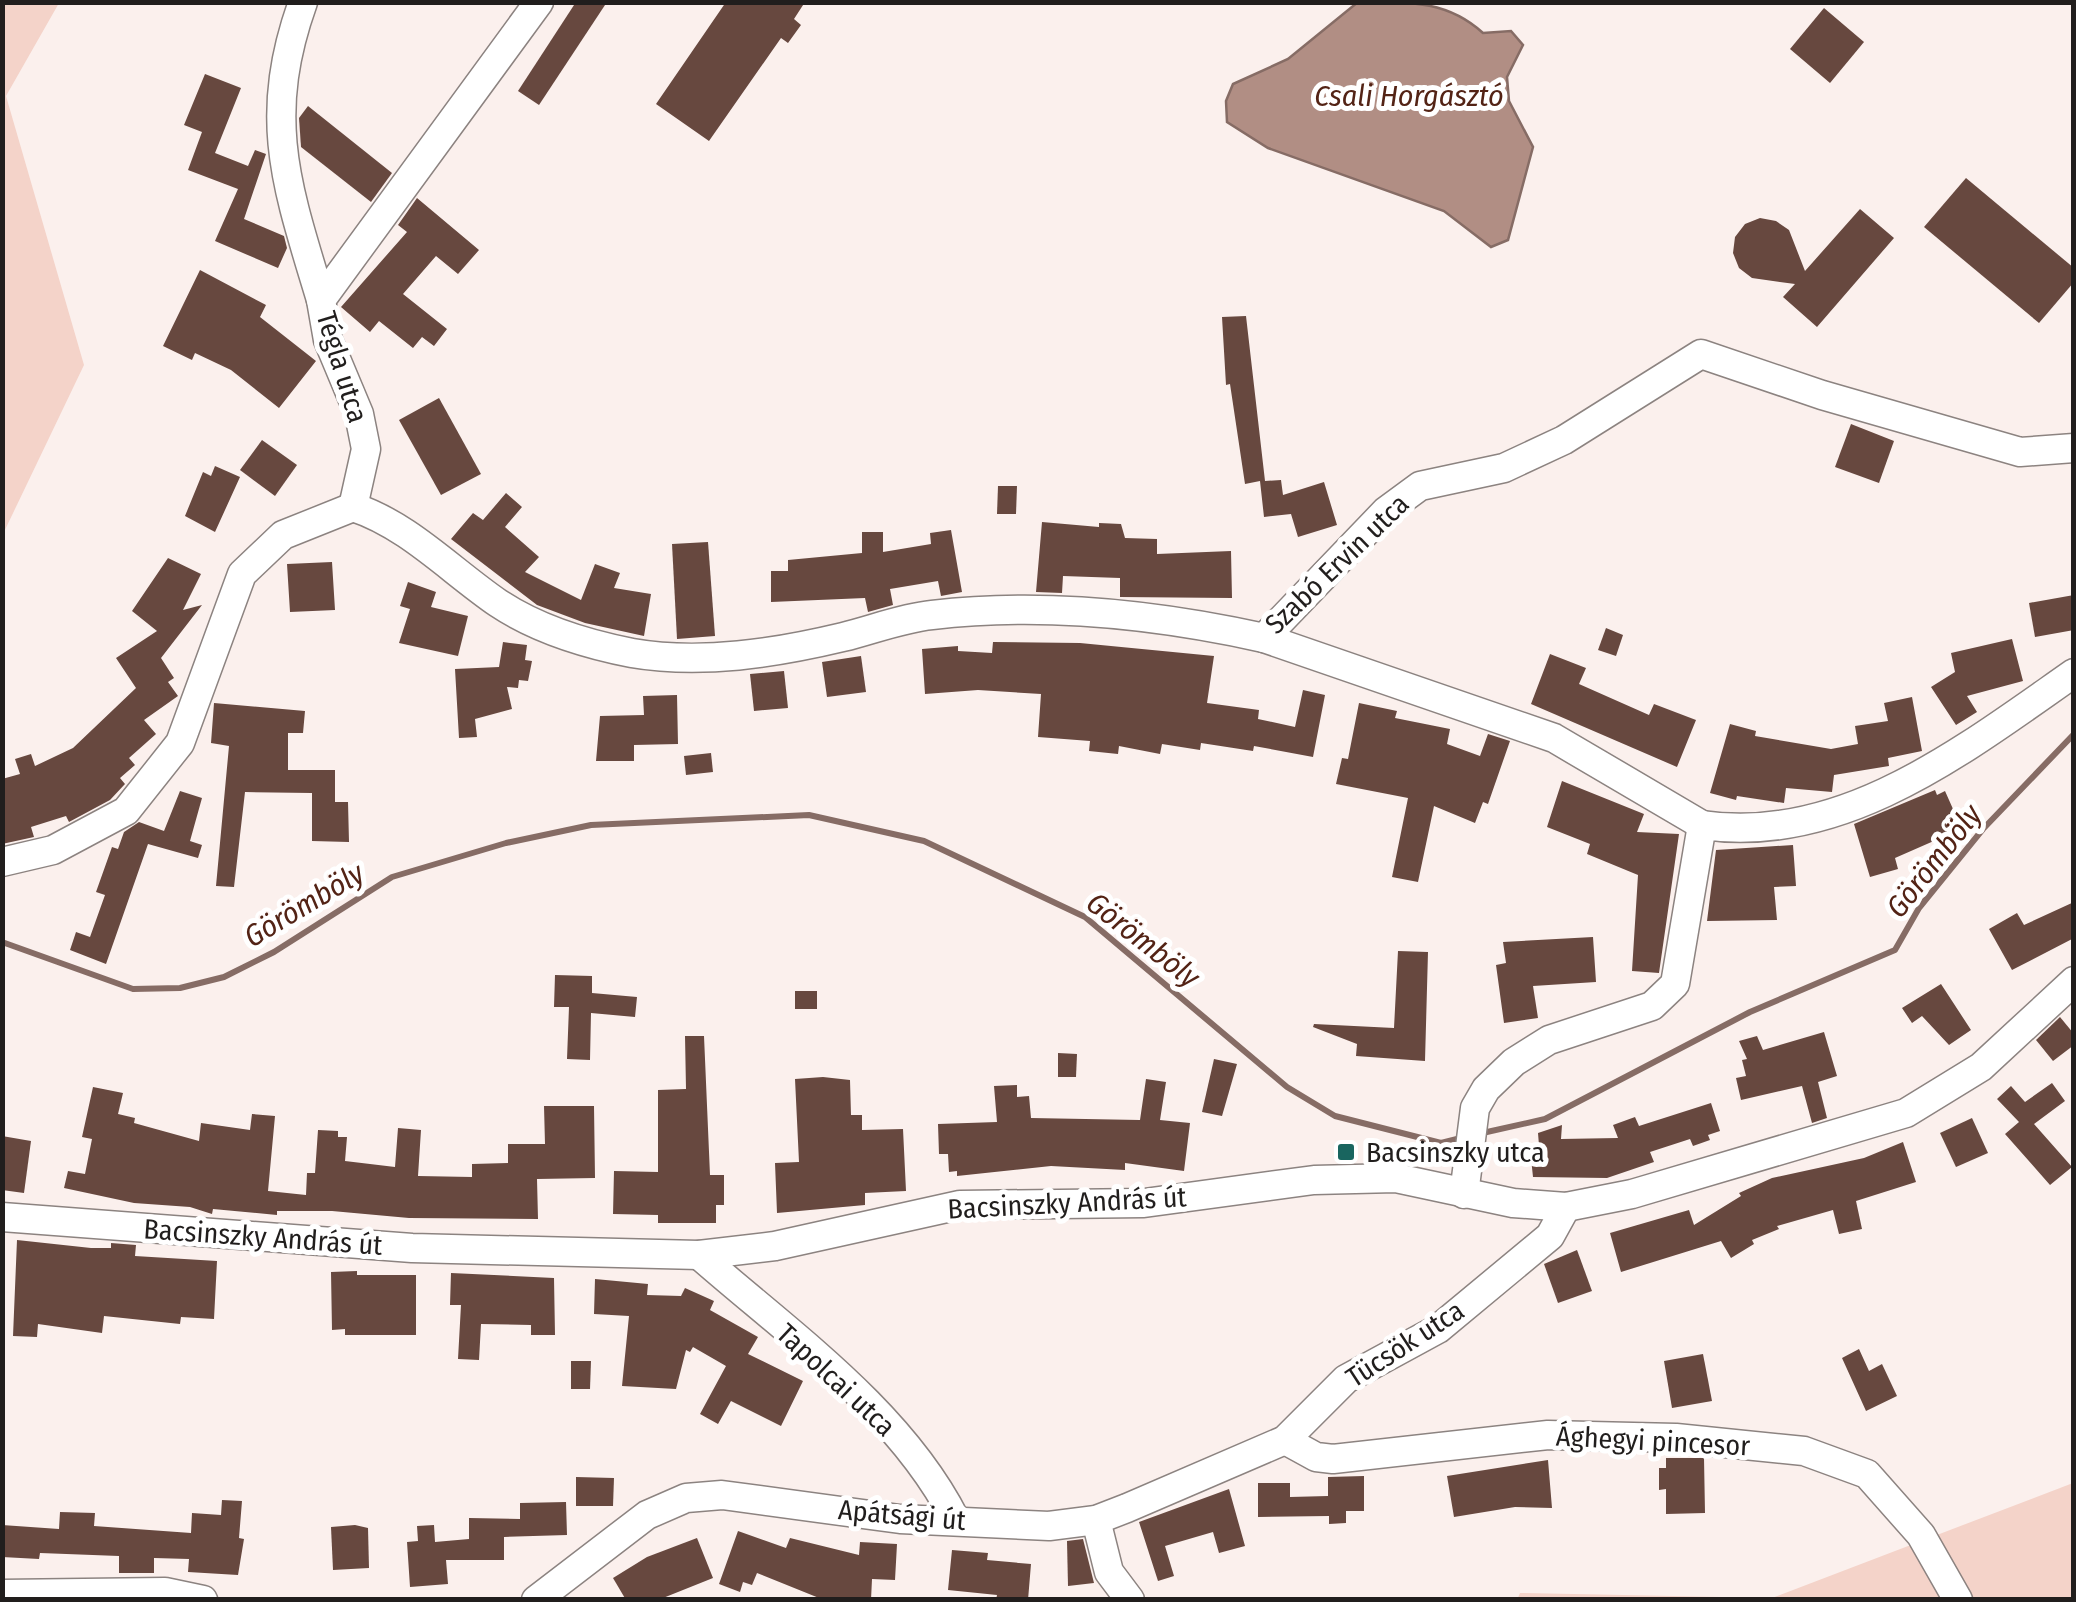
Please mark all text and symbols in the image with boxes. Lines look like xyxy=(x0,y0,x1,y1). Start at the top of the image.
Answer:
water label: Csali Horgásztó xyxy=(1314,78,1504,114)
street label: Tégla utca xyxy=(309,307,375,427)
street label: Szabó Ervin utca xyxy=(1258,487,1416,641)
water label: Görömböly xyxy=(1879,796,1990,925)
water label: Görömböly xyxy=(238,854,372,955)
water label: Görömböly xyxy=(1079,885,1208,996)
place label: Bacsinszky utca xyxy=(1366,1136,1545,1169)
marker: Bacsinszky utca xyxy=(1335,1141,1357,1163)
street label: Bacsinszky András út xyxy=(947,1180,1188,1226)
street label: Bacsinszky András út xyxy=(143,1212,384,1262)
street label: Tücsök utca xyxy=(1340,1294,1470,1394)
street label: Tapolcai utca xyxy=(770,1317,902,1443)
street label: Ághegyi pincesor xyxy=(1555,1419,1751,1463)
street label: Apátsági út xyxy=(837,1493,968,1537)

